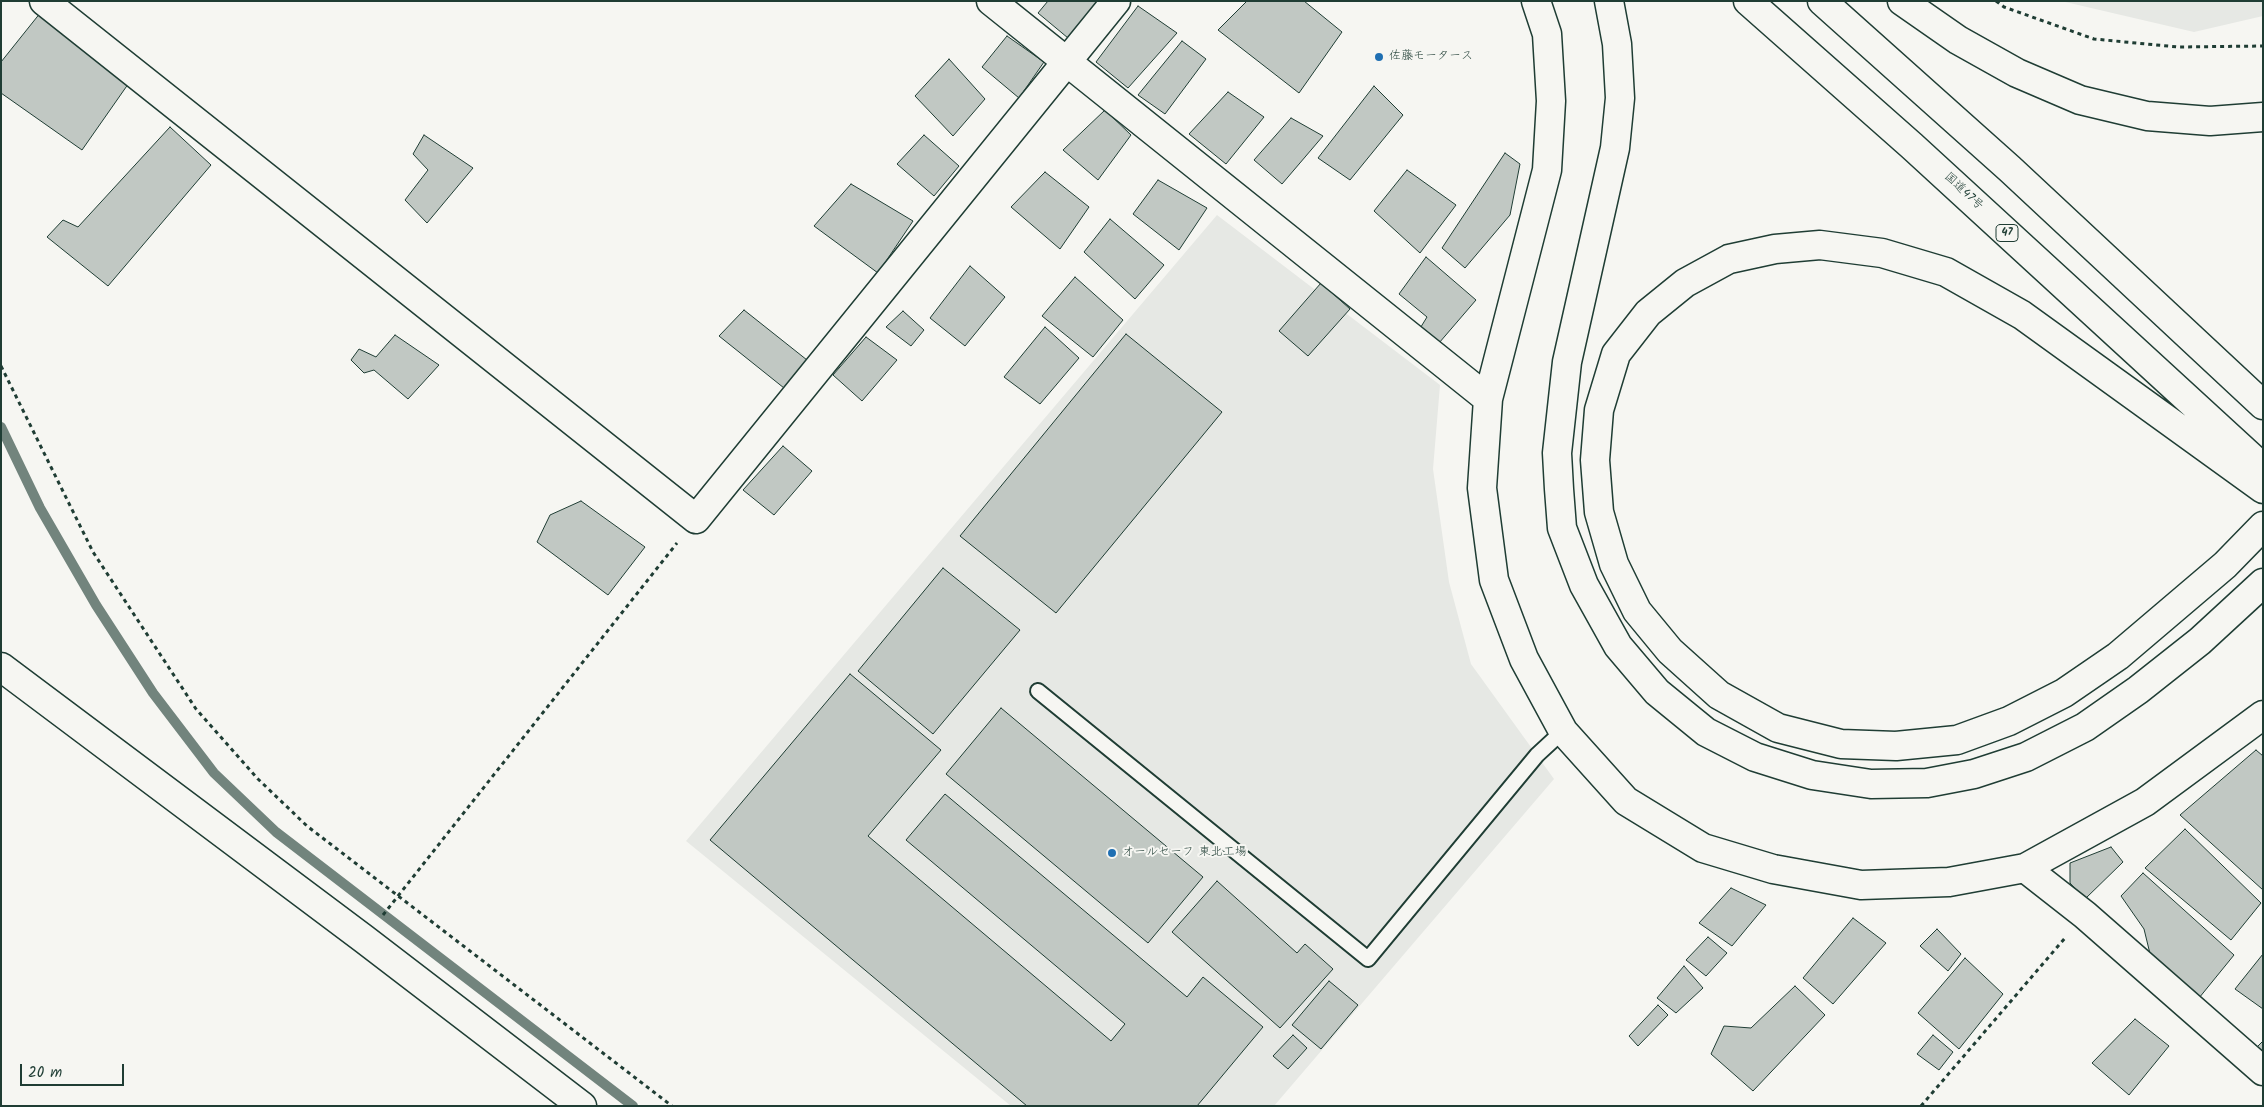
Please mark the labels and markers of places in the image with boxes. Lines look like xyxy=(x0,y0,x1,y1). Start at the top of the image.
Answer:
place label: 佐藤モータース xyxy=(1389,50,1473,64)
marker: 佐藤モータース xyxy=(1373,51,1385,63)
place label: オールセーフ 東北工場 xyxy=(1122,846,1247,860)
marker: オールセーフ 東北工場 xyxy=(1106,847,1118,859)

